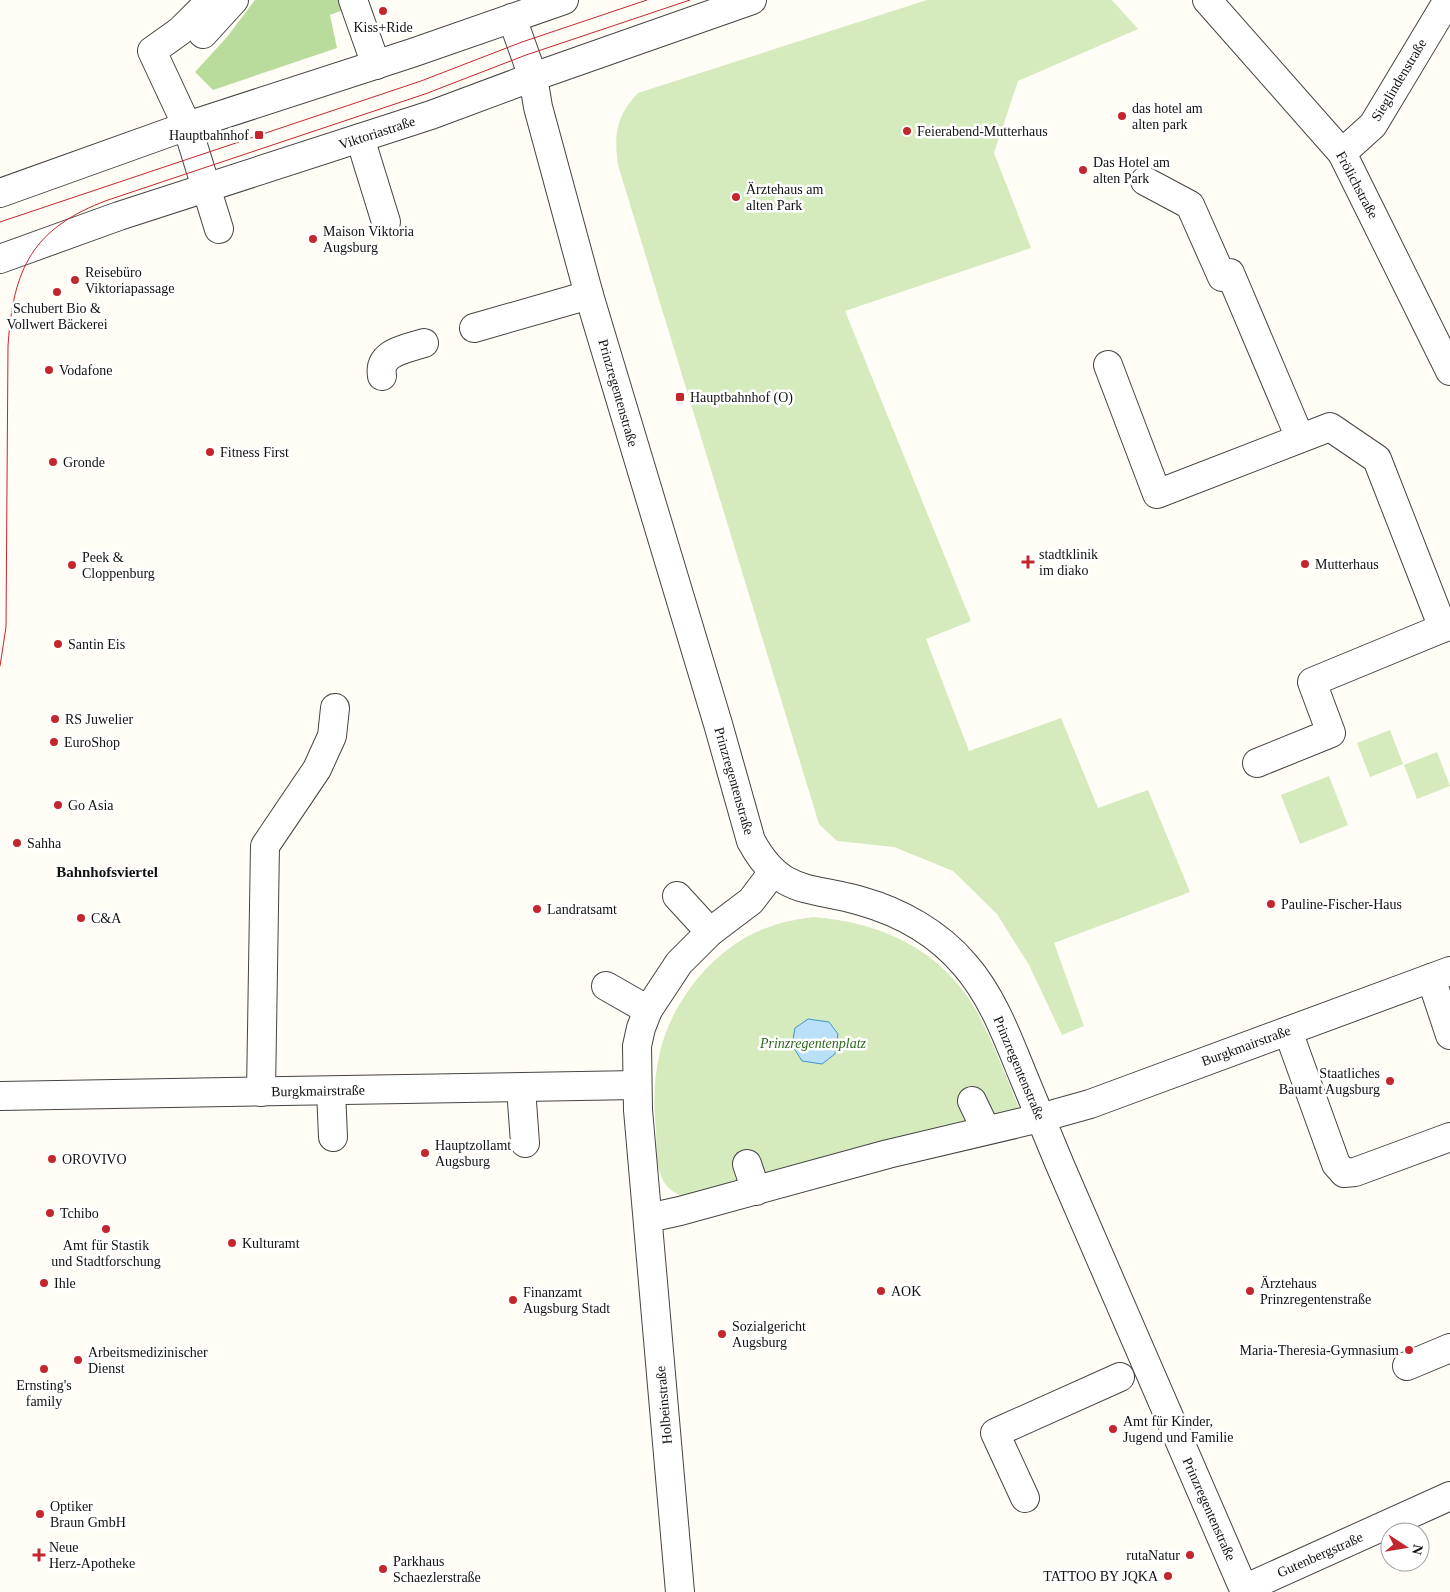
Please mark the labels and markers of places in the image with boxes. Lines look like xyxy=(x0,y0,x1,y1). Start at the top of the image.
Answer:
marker: Kiss+Ride xyxy=(377,5,389,17)
place label: Kiss+Ride xyxy=(353,20,413,35)
place label: das hotel am alten park xyxy=(1132,101,1203,132)
marker: das hotel am alten park xyxy=(1116,110,1128,122)
place label: Feierabend-Mutterhaus xyxy=(917,124,1048,139)
marker: Feierabend-Mutterhaus xyxy=(901,125,913,137)
place label: Hauptbahnhof xyxy=(169,128,249,143)
marker: Hauptbahnhof xyxy=(253,129,265,141)
place label: Das Hotel am alten Park xyxy=(1093,155,1170,186)
marker: Das Hotel am alten Park xyxy=(1077,164,1089,176)
place label: Ärztehaus am alten Park xyxy=(746,181,823,213)
marker: Ärztehaus am alten Park xyxy=(730,191,742,203)
place label: Maison Viktoria Augsburg xyxy=(323,224,415,255)
marker: Maison Viktoria Augsburg xyxy=(307,233,319,245)
place label: Reisebüro Viktoriapassage xyxy=(85,265,174,296)
marker: Reisebüro Viktoriapassage xyxy=(69,274,81,286)
marker: Schubert Bio & Vollwert Bäckerei xyxy=(51,286,63,298)
place label: Schubert Bio & Vollwert Bäckerei xyxy=(6,301,108,332)
place label: Vodafone xyxy=(59,363,112,378)
marker: Vodafone xyxy=(43,364,55,376)
place label: Hauptbahnhof (O) xyxy=(690,390,793,406)
marker: Hauptbahnhof (O) xyxy=(674,391,686,403)
place label: Fitness First xyxy=(220,445,289,460)
marker: Fitness First xyxy=(204,446,216,458)
place label: Gronde xyxy=(63,455,105,470)
marker: Gronde xyxy=(47,456,59,468)
place label: stadtklinik im diako xyxy=(1039,547,1098,578)
place label: Peek & Cloppenburg xyxy=(82,550,155,581)
marker: stadtklinik im diako xyxy=(1021,555,1035,569)
place label: Mutterhaus xyxy=(1315,557,1379,572)
marker: Mutterhaus xyxy=(1299,558,1311,570)
marker: Peek & Cloppenburg xyxy=(66,559,78,571)
place label: Santin Eis xyxy=(68,637,125,652)
marker: Santin Eis xyxy=(52,638,64,650)
place label: RS Juwelier xyxy=(65,712,133,727)
marker: RS Juwelier xyxy=(49,713,61,725)
place label: EuroShop xyxy=(64,735,120,750)
marker: EuroShop xyxy=(48,736,60,748)
place label: Go Asia xyxy=(68,798,114,813)
marker: Go Asia xyxy=(52,799,64,811)
place label: Sahha xyxy=(27,836,62,851)
marker: Sahha xyxy=(11,837,23,849)
place label: Pauline-Fischer-Haus xyxy=(1281,897,1402,912)
marker: Pauline-Fischer-Haus xyxy=(1265,898,1277,910)
place label: Landratsamt xyxy=(547,902,617,917)
marker: Landratsamt xyxy=(531,903,543,915)
place label: C&A xyxy=(91,911,122,926)
marker: C&A xyxy=(75,912,87,924)
place label: Staatliches Bauamt Augsburg xyxy=(1279,1066,1380,1097)
marker: Staatliches Bauamt Augsburg xyxy=(1384,1075,1396,1087)
place label: Hauptzollamt Augsburg xyxy=(435,1138,511,1169)
marker: Hauptzollamt Augsburg xyxy=(419,1147,431,1159)
place label: OROVIVO xyxy=(62,1152,127,1167)
marker: OROVIVO xyxy=(46,1153,58,1165)
place label: Tchibo xyxy=(60,1206,99,1221)
marker: Tchibo xyxy=(44,1207,56,1219)
marker: Amt für Stastik und Stadtforschung xyxy=(100,1223,112,1235)
place label: Kulturamt xyxy=(242,1236,300,1251)
marker: Kulturamt xyxy=(226,1237,238,1249)
place label: Amt für Stastik und Stadtforschung xyxy=(51,1238,161,1269)
place label: Ärztehaus Prinzregentenstraße xyxy=(1260,1275,1371,1307)
place label: Ihle xyxy=(54,1276,76,1291)
marker: Ihle xyxy=(38,1277,50,1289)
place label: AOK xyxy=(891,1284,921,1299)
place label: Finanzamt Augsburg Stadt xyxy=(523,1285,610,1316)
marker: AOK xyxy=(875,1285,887,1297)
marker: Ärztehaus Prinzregentenstraße xyxy=(1244,1285,1256,1297)
marker: Finanzamt Augsburg Stadt xyxy=(507,1294,519,1306)
place label: Sozialgericht Augsburg xyxy=(732,1319,806,1350)
marker: Sozialgericht Augsburg xyxy=(716,1328,728,1340)
place label: Maria-Theresia-Gymnasium xyxy=(1240,1343,1399,1358)
marker: Maria-Theresia-Gymnasium xyxy=(1403,1344,1415,1356)
place label: Arbeitsmedizinischer Dienst xyxy=(88,1345,208,1376)
marker: Arbeitsmedizinischer Dienst xyxy=(72,1354,84,1366)
marker: Ernsting's family xyxy=(38,1363,50,1375)
place label: Ernsting's family xyxy=(16,1378,72,1409)
place label: Amt für Kinder, Jugend und Familie xyxy=(1123,1414,1233,1445)
marker: Amt für Kinder, Jugend und Familie xyxy=(1107,1423,1119,1435)
place label: Optiker Braun GmbH xyxy=(50,1499,126,1530)
marker: Optiker Braun GmbH xyxy=(34,1508,46,1520)
place label: Neue Herz-Apotheke xyxy=(49,1540,135,1571)
place label: rutaNatur xyxy=(1126,1548,1180,1563)
marker: Neue Herz-Apotheke xyxy=(33,1549,45,1561)
marker: rutaNatur xyxy=(1184,1549,1196,1561)
place label: Parkhaus Schaezlerstraße xyxy=(393,1554,481,1585)
marker: Parkhaus Schaezlerstraße xyxy=(377,1563,389,1575)
place label: TATTOO BY JQKA xyxy=(1043,1569,1159,1584)
marker: TATTOO BY JQKA xyxy=(1162,1570,1174,1582)

